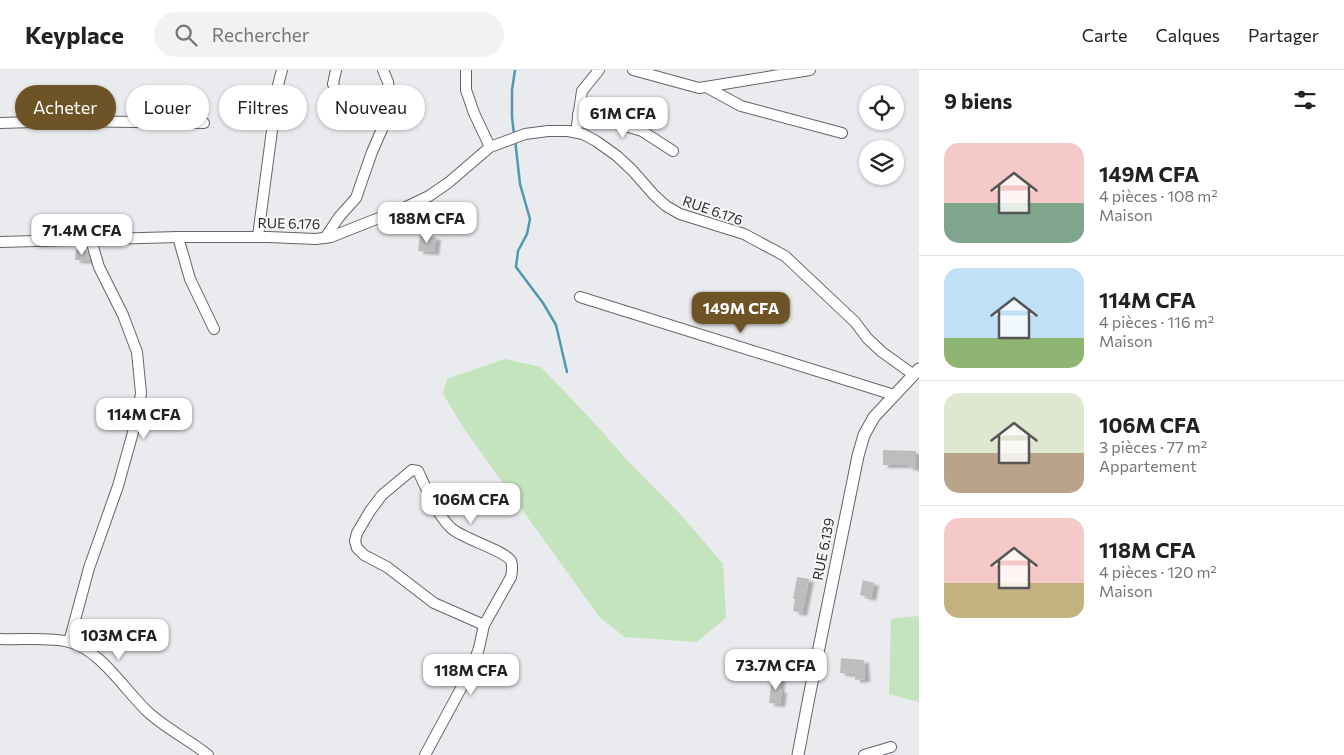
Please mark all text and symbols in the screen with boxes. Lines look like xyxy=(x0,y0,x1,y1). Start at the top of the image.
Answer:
search box xyxy=(154,12,504,57)
text: Keyplace xyxy=(25,20,124,49)
icon: search xyxy=(172,21,200,49)
text: Rechercher xyxy=(212,23,309,46)
text: Carte xyxy=(1082,24,1127,46)
text: Calques xyxy=(1155,24,1220,46)
text: Partager xyxy=(1248,24,1319,46)
chip: Acheter xyxy=(15,85,116,130)
chip: Louer xyxy=(126,85,209,130)
chip: Filtres xyxy=(219,85,307,130)
chip: Nouveau xyxy=(317,85,425,130)
map controls xyxy=(859,85,904,185)
button: locate xyxy=(859,85,904,130)
icon: filters xyxy=(1291,86,1319,114)
text: 9 biens xyxy=(944,88,1012,113)
pin: 61M CFA xyxy=(577,97,669,139)
text: 61M CFA xyxy=(590,103,656,122)
button: layers xyxy=(859,140,904,185)
text: 149M CFA xyxy=(1099,161,1199,186)
icon: home xyxy=(984,163,1044,223)
text: 4 pièces · 108 m² xyxy=(1099,186,1218,205)
street label: RUE 6.176 xyxy=(681,192,745,228)
pin: 188M CFA xyxy=(375,202,479,244)
text: Maison xyxy=(1099,205,1153,224)
text: 188M CFA xyxy=(389,208,465,227)
pin: 71.4M CFA xyxy=(25,214,139,256)
street label: RUE 6.176 xyxy=(258,214,320,232)
text: 71.4M CFA xyxy=(42,220,122,239)
text: 114M CFA xyxy=(1099,287,1196,312)
icon: home xyxy=(984,288,1044,348)
pin: 149M CFA xyxy=(689,292,793,334)
text: 149M CFA xyxy=(703,298,779,317)
text: 4 pièces · 116 m² xyxy=(1099,312,1214,331)
text: Maison xyxy=(1099,331,1153,350)
pin: 114M CFA xyxy=(92,398,196,440)
text: 114M CFA xyxy=(107,404,181,423)
text: 106M CFA xyxy=(1099,412,1200,437)
icon: home xyxy=(984,413,1044,473)
text: 3 pièces · 77 m² xyxy=(1099,437,1207,456)
text: Appartement xyxy=(1099,456,1197,475)
pin: 106M CFA xyxy=(419,482,523,525)
text: 106M CFA xyxy=(432,489,510,508)
street label: RUE 6.139 xyxy=(809,516,837,582)
text: 118M CFA xyxy=(1099,537,1196,562)
icon: home xyxy=(984,538,1044,598)
text: 4 pièces · 120 m² xyxy=(1099,562,1217,581)
text: Maison xyxy=(1099,581,1153,600)
pin: 103M CFA xyxy=(67,618,171,661)
text: 103M CFA xyxy=(81,625,157,644)
pin: 73.7M CFA xyxy=(719,648,833,691)
pin: 118M CFA xyxy=(419,654,523,696)
text: 73.7M CFA xyxy=(736,655,816,674)
text: 118M CFA xyxy=(434,660,508,679)

